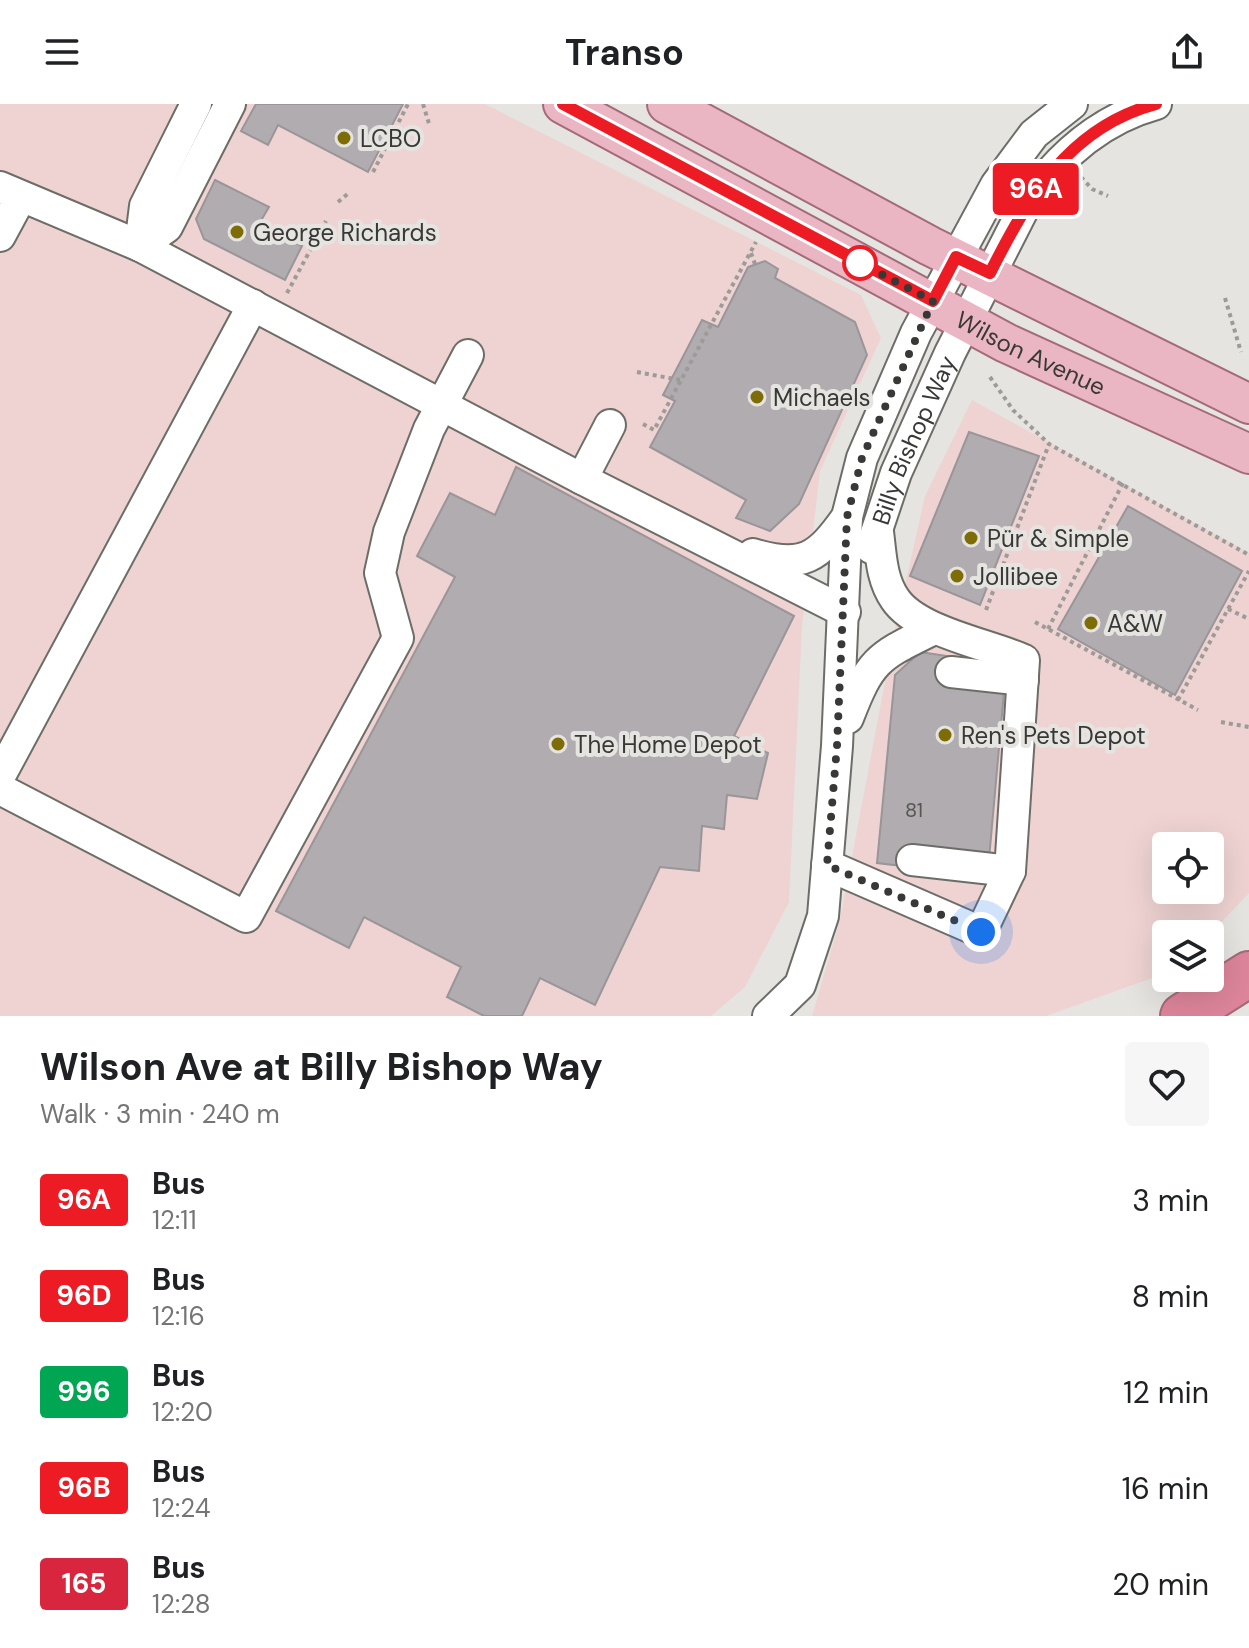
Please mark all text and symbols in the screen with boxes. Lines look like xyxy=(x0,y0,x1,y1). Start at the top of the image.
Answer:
text: Transo xyxy=(565,29,684,76)
icon: menu xyxy=(40,30,84,74)
icon: share xyxy=(1165,30,1209,74)
place label: LCBO xyxy=(360,123,421,154)
marker: LCBO xyxy=(335,129,353,147)
line badge: 96A xyxy=(990,163,1082,215)
text: 96A xyxy=(1009,170,1063,207)
place label: George Richards xyxy=(253,217,437,248)
marker: George Richards xyxy=(228,223,246,241)
unlabelled marker xyxy=(843,246,877,280)
street label: Wilson Avenue xyxy=(951,303,1111,402)
street label: Billy Bishop Way xyxy=(864,351,962,529)
place label: Michaels xyxy=(773,382,871,413)
marker: Michaels xyxy=(748,388,766,406)
place label: Pür & Simple xyxy=(987,523,1129,554)
marker: Pür & Simple xyxy=(962,529,980,547)
place label: Jollibee xyxy=(973,561,1058,592)
marker: Jollibee xyxy=(948,567,966,585)
place label: A&W xyxy=(1107,608,1163,639)
marker: A&W xyxy=(1082,614,1100,632)
place label: Ren's Pets Depot xyxy=(961,720,1146,751)
marker: Ren's Pets Depot xyxy=(936,726,954,744)
place label: The Home Depot xyxy=(574,729,762,760)
marker: The Home Depot xyxy=(549,735,567,753)
house number: 81 xyxy=(905,797,923,823)
map controls xyxy=(1152,832,1224,992)
button: locate xyxy=(1152,832,1224,904)
your location xyxy=(961,912,1001,952)
button: layers xyxy=(1152,920,1224,992)
text: Wilson Ave at Billy Bishop Way xyxy=(40,1042,603,1092)
button: heart xyxy=(1125,1042,1209,1126)
text: Walk · 3 min · 240 m xyxy=(40,1097,280,1131)
text: Bus xyxy=(152,1164,206,1203)
text: 96A xyxy=(57,1181,111,1218)
text: 3 min xyxy=(1132,1181,1209,1220)
text: 12:11 xyxy=(152,1203,197,1237)
text: Bus xyxy=(152,1260,206,1299)
text: 96D xyxy=(56,1277,112,1314)
text: 8 min xyxy=(1132,1277,1209,1316)
text: 12:16 xyxy=(152,1299,205,1333)
text: Bus xyxy=(152,1356,206,1395)
text: 996 xyxy=(57,1373,111,1410)
text: 12 min xyxy=(1123,1373,1209,1412)
text: 12:20 xyxy=(152,1395,213,1429)
text: Bus xyxy=(152,1452,206,1491)
text: 96B xyxy=(57,1469,111,1506)
text: 16 min xyxy=(1122,1469,1209,1508)
text: 12:24 xyxy=(152,1491,211,1525)
text: Bus xyxy=(152,1548,206,1587)
text: 165 xyxy=(62,1565,106,1602)
text: 20 min xyxy=(1112,1565,1209,1604)
text: 12:28 xyxy=(152,1587,211,1621)

